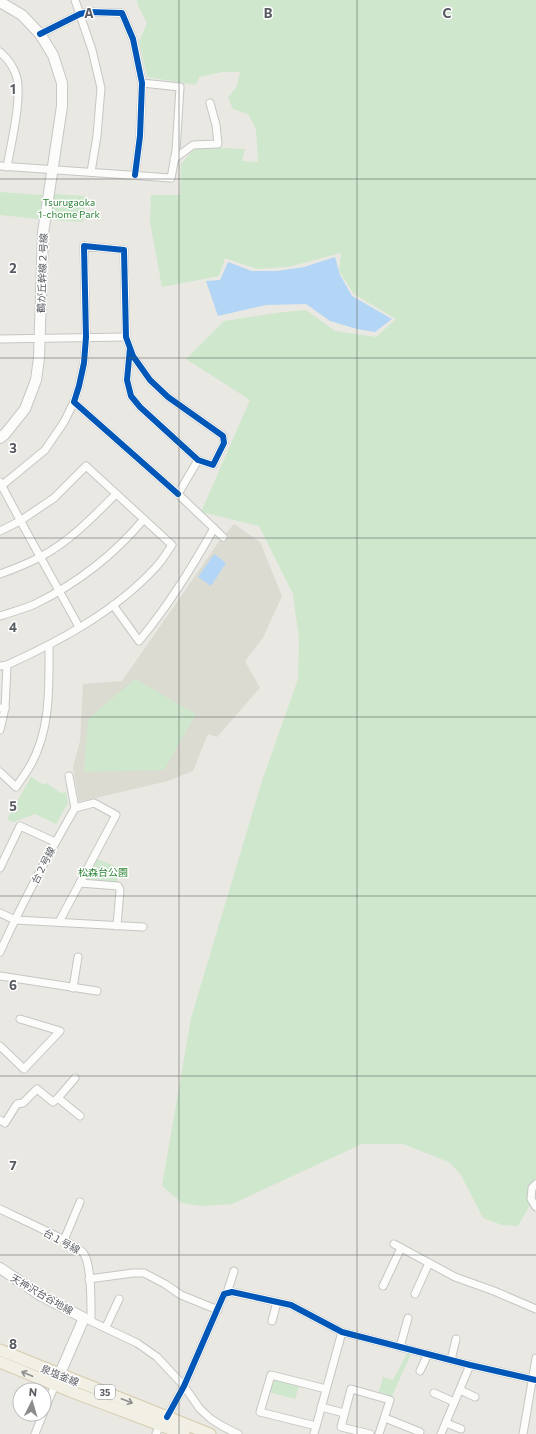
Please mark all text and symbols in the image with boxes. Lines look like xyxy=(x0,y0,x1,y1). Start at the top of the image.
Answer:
text: A xyxy=(84,5,94,21)
text: B xyxy=(264,5,273,21)
text: C xyxy=(443,5,452,21)
text: 1 xyxy=(10,81,16,97)
park label: Tsurugaoka 1-chome Park xyxy=(38,196,101,220)
street label: 鶴が丘幹線２号線 xyxy=(35,233,49,313)
text: 2 xyxy=(9,260,17,276)
text: 3 xyxy=(9,440,17,456)
text: 4 xyxy=(9,619,17,635)
text: 5 xyxy=(9,798,17,814)
street label: 台２号線 xyxy=(29,844,57,886)
park label: 松森台公園 xyxy=(78,866,128,878)
text: 6 xyxy=(9,977,17,993)
text: 7 xyxy=(9,1157,17,1173)
street label: 台１号線 xyxy=(42,1226,82,1256)
street label: 天神沢台谷地線 xyxy=(9,1271,75,1317)
text: 8 xyxy=(9,1336,17,1352)
street label: 泉塩釜線 xyxy=(39,1362,81,1388)
one-way arrow xyxy=(22,1369,34,1377)
north arrow xyxy=(12,1382,52,1422)
text: N xyxy=(28,1385,38,1398)
road number: 35 xyxy=(95,1385,115,1399)
one-way arrow xyxy=(121,1397,133,1405)

